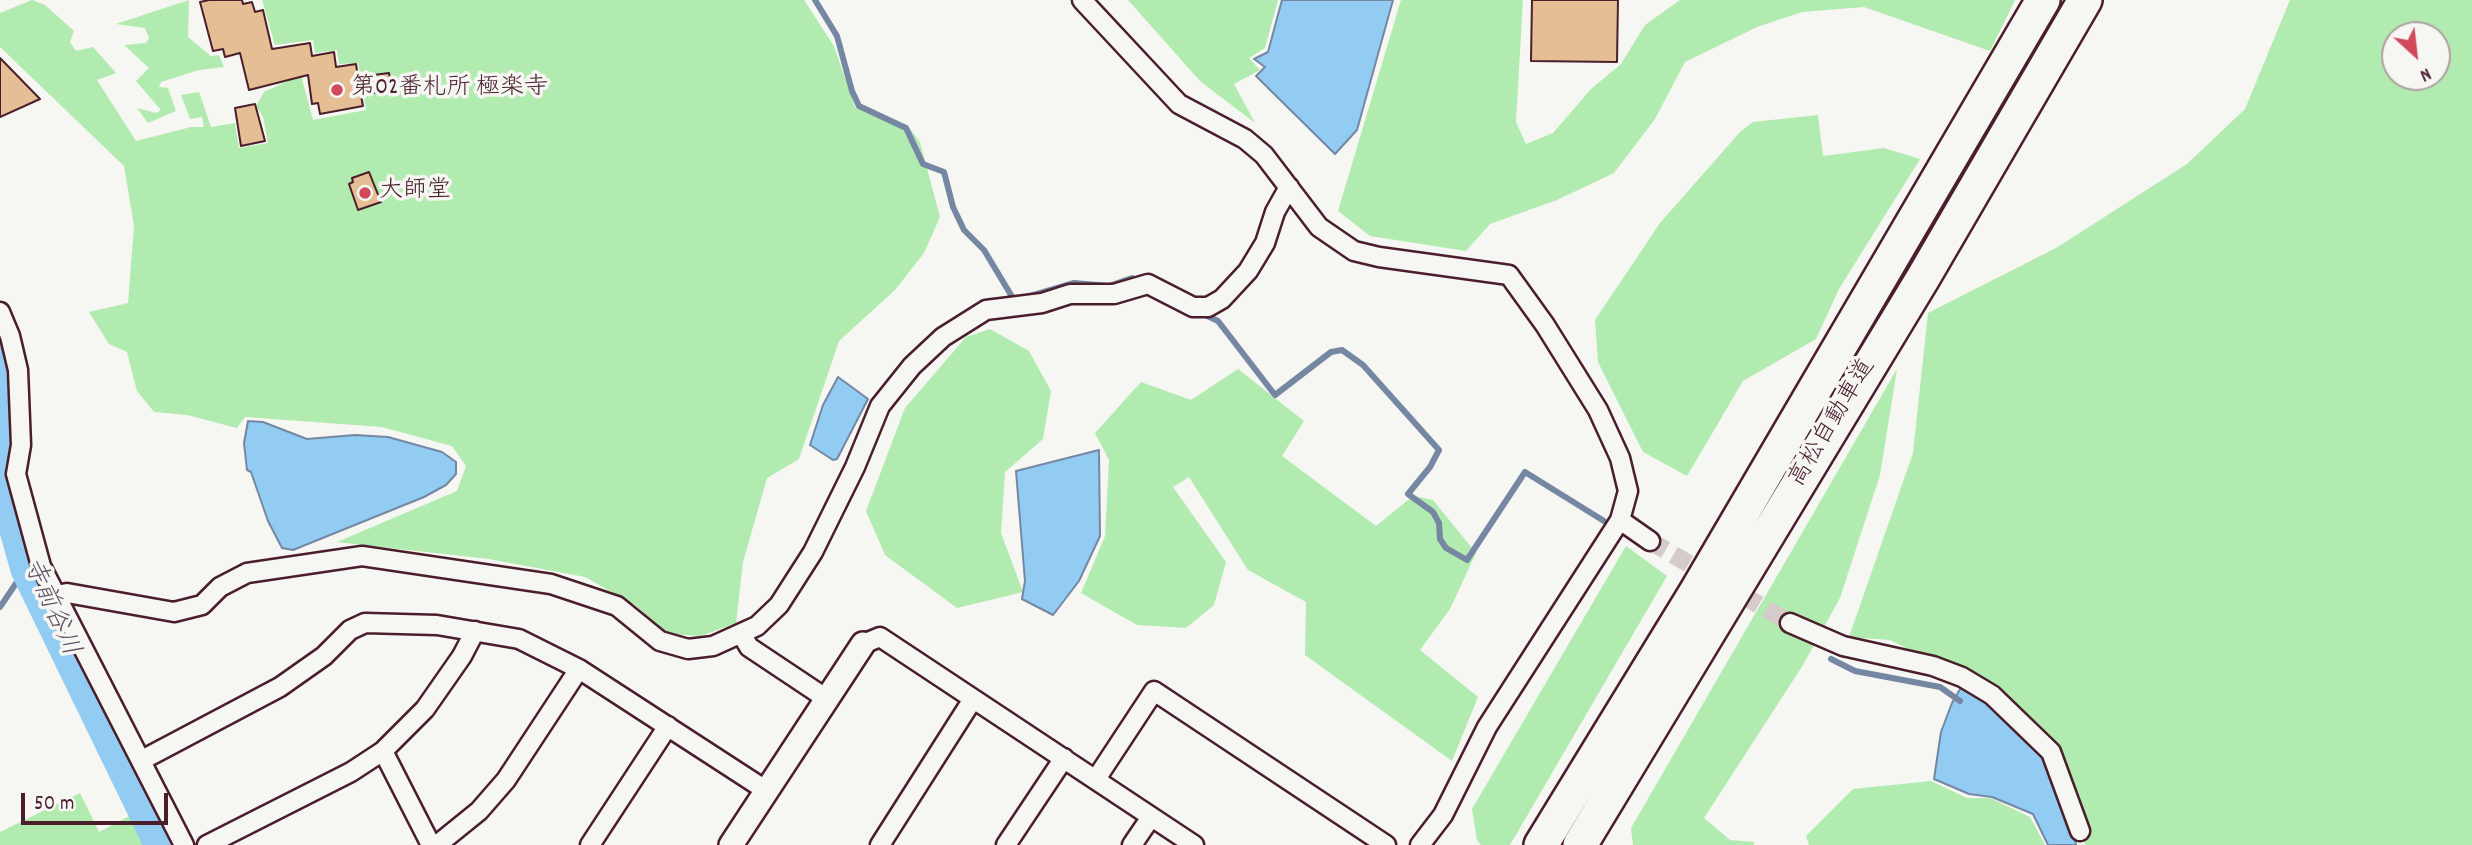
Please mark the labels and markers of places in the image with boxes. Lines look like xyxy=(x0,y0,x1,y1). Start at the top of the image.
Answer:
place label: 第02番札所 極楽寺 xyxy=(351,76,548,104)
marker: 第02番札所 極楽寺 xyxy=(329,82,345,98)
place label: 大師堂 xyxy=(379,179,451,207)
marker: 大師堂 xyxy=(357,185,373,201)

